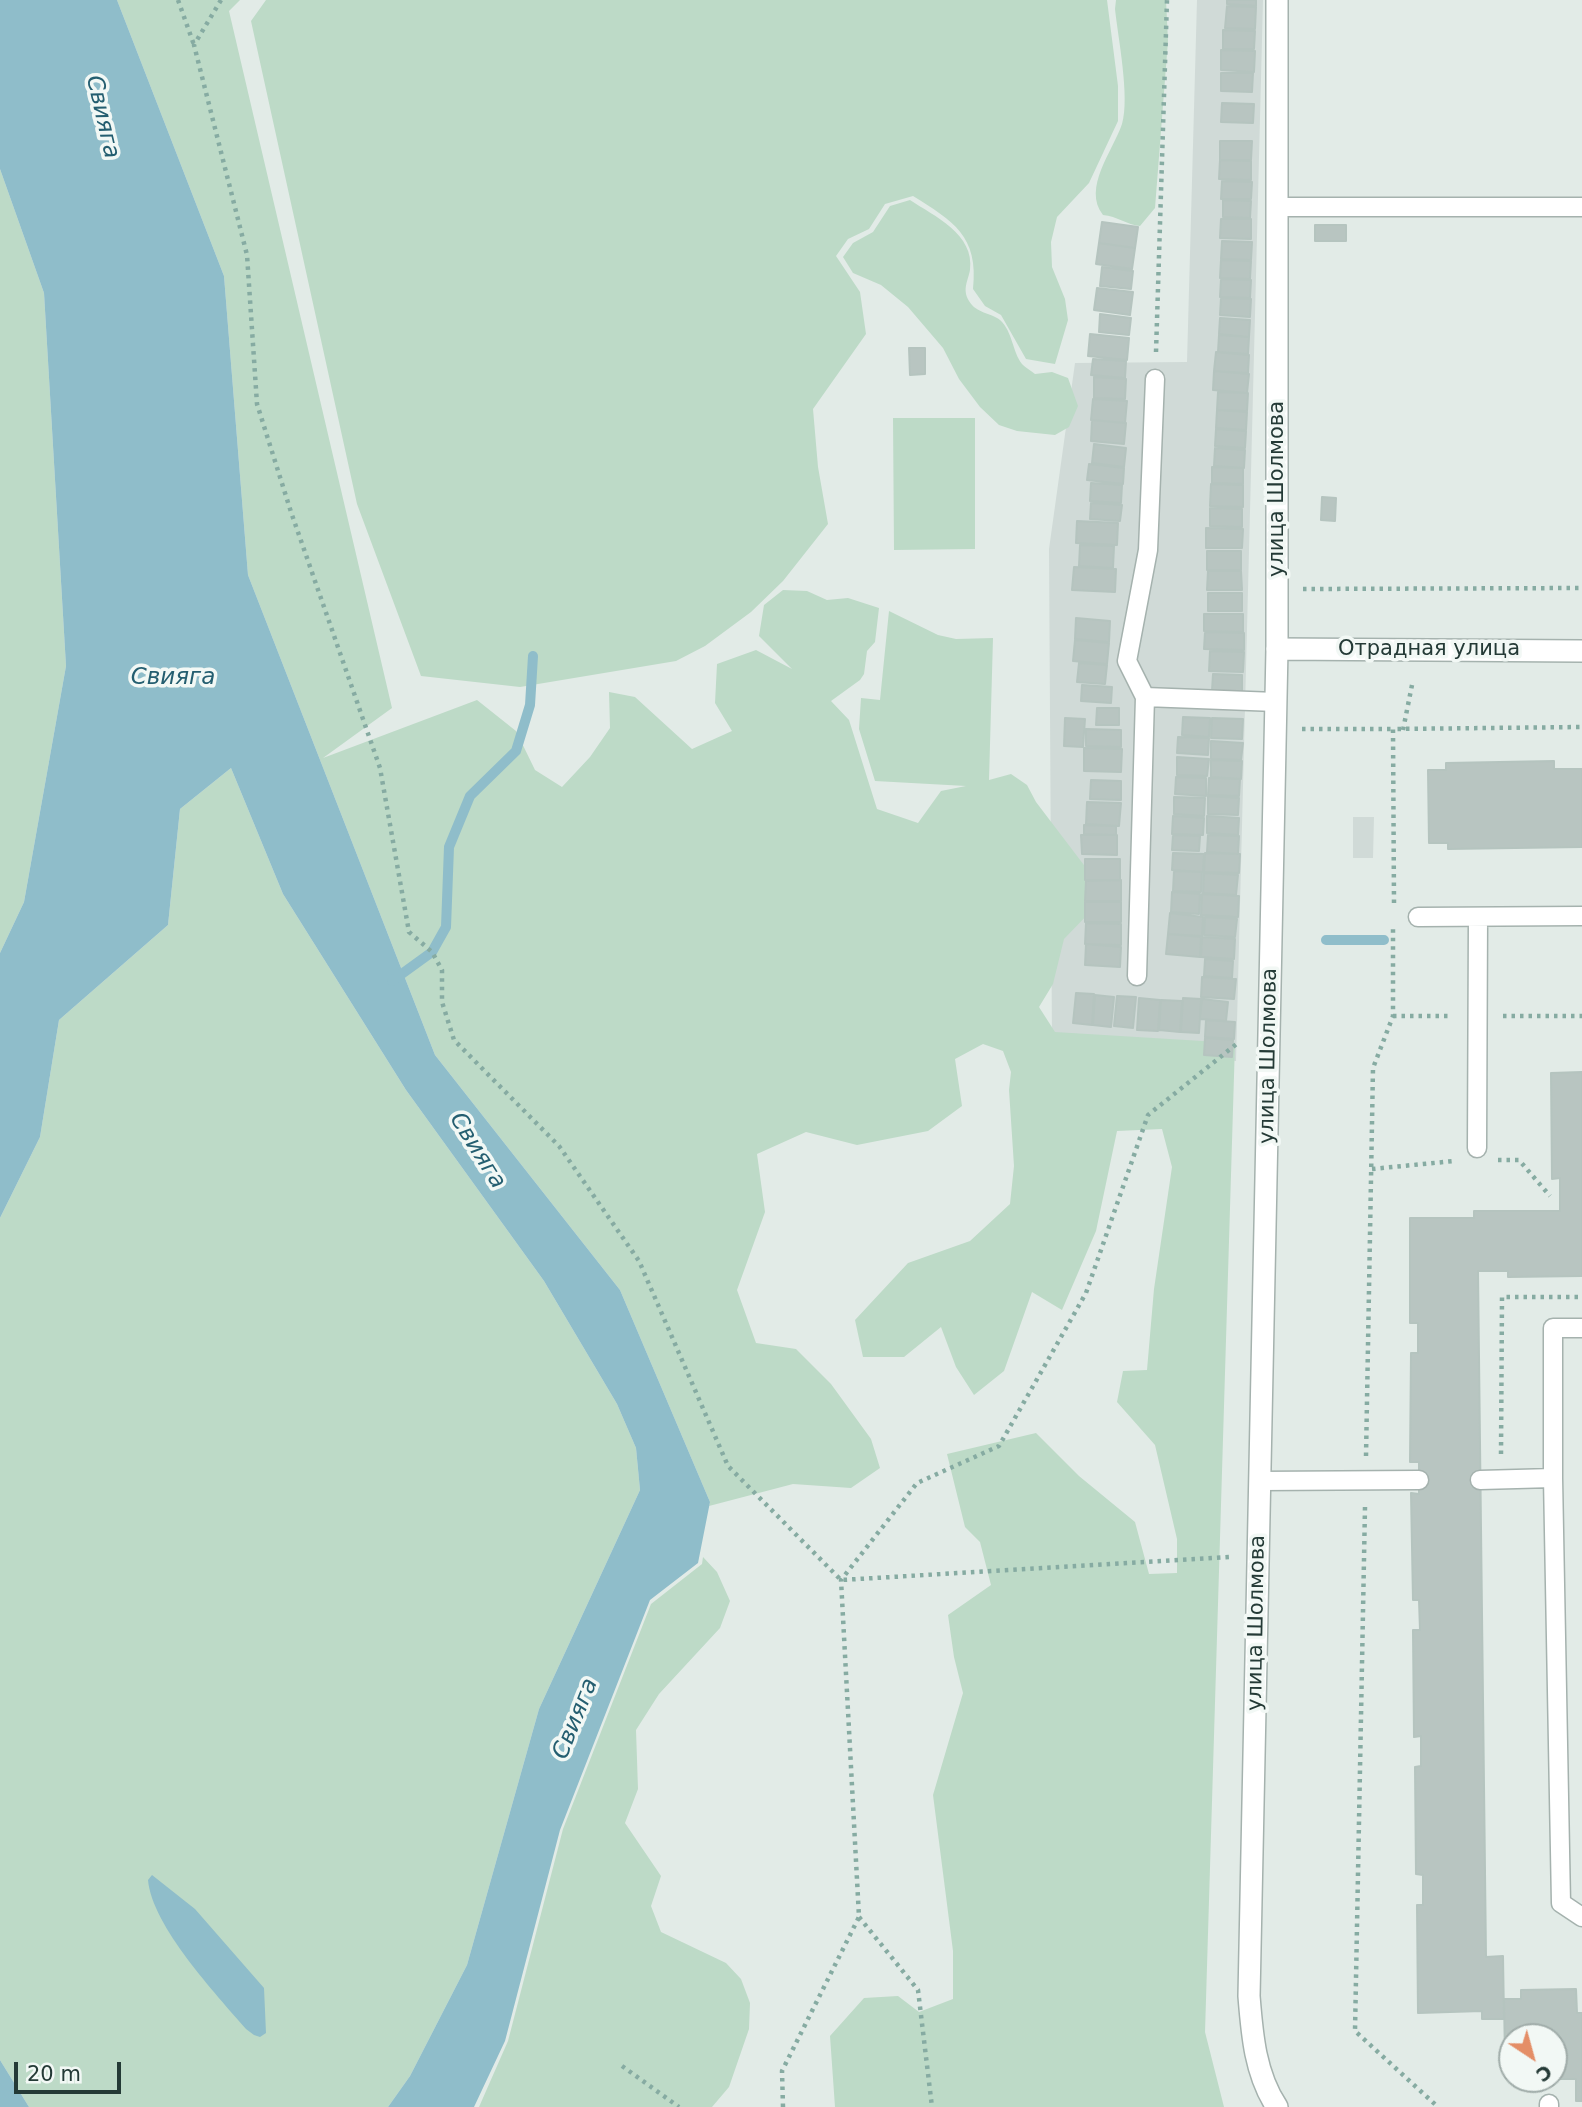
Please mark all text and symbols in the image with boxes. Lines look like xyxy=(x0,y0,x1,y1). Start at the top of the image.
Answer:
water label: Свияга xyxy=(79,73,125,161)
street label: улица Шолмова xyxy=(1265,401,1291,577)
street label: Отрадная улица xyxy=(1338,637,1520,663)
water label: Свияга xyxy=(131,664,215,692)
street label: улица Шолмова xyxy=(1255,968,1283,1144)
water label: Свияга xyxy=(443,1108,511,1194)
street label: улица Шолмова xyxy=(1243,1535,1271,1711)
water label: Свияга xyxy=(547,1675,605,1763)
north arrow xyxy=(1498,2023,1568,2093)
scale bar xyxy=(18,2048,124,2092)
text: С xyxy=(1532,2060,1556,2086)
text: 20 m xyxy=(27,2062,81,2086)

